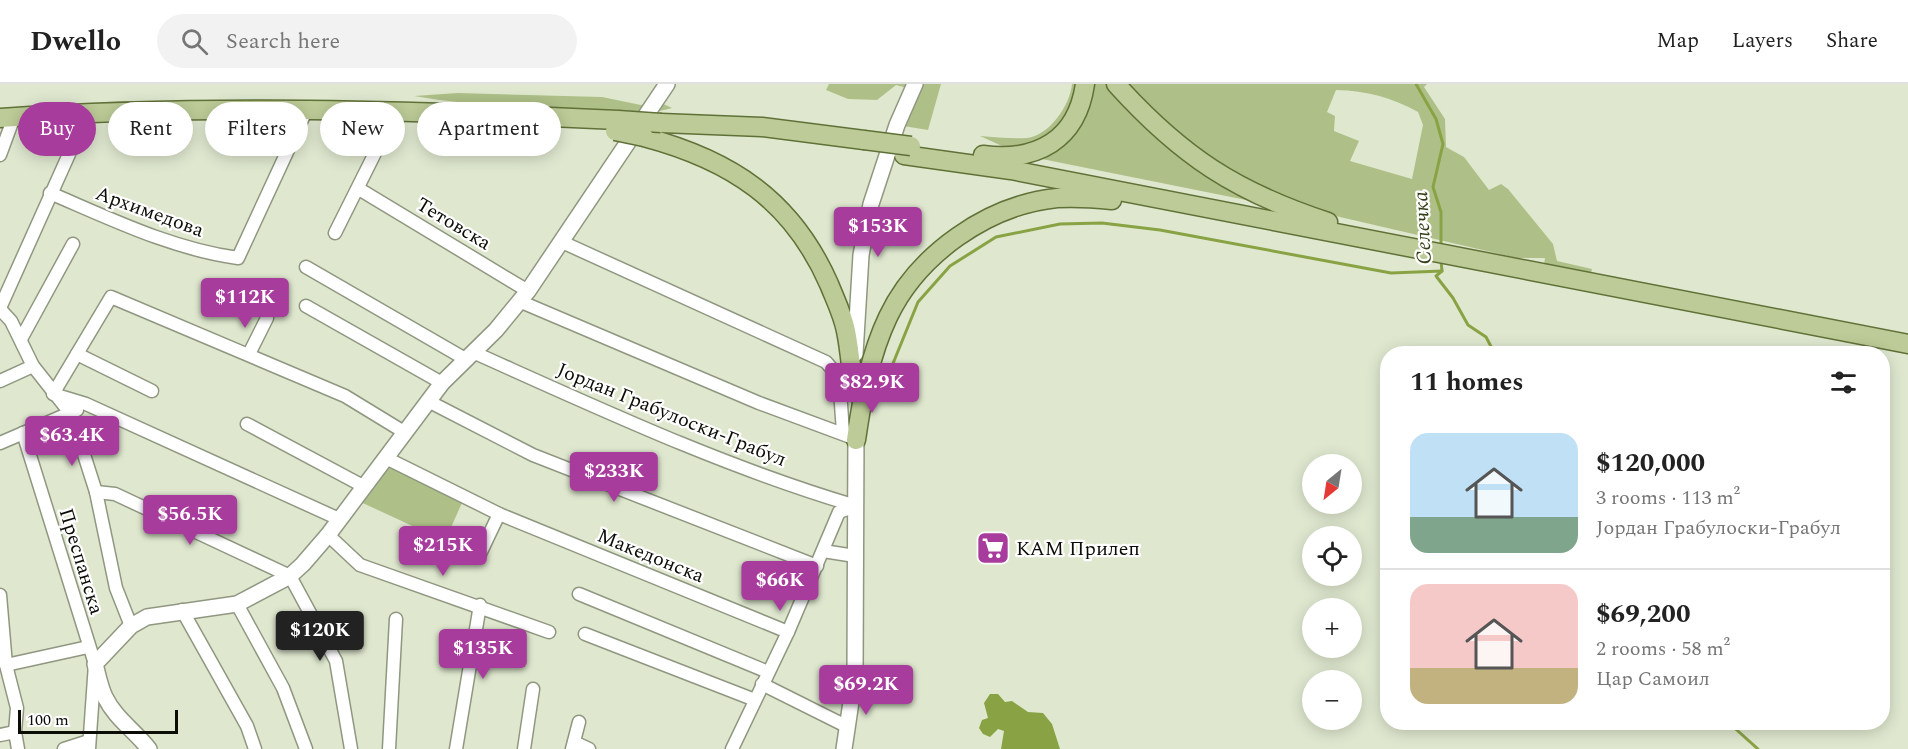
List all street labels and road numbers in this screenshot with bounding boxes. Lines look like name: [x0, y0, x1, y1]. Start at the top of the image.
street label: Архимедова: [91, 178, 208, 246]
street label: Тетовска: [410, 190, 497, 258]
street label: Јордан Грабулоски-Грабул: [552, 355, 791, 475]
street label: Преспанска: [51, 504, 111, 618]
street label: Македонска: [593, 521, 709, 591]

